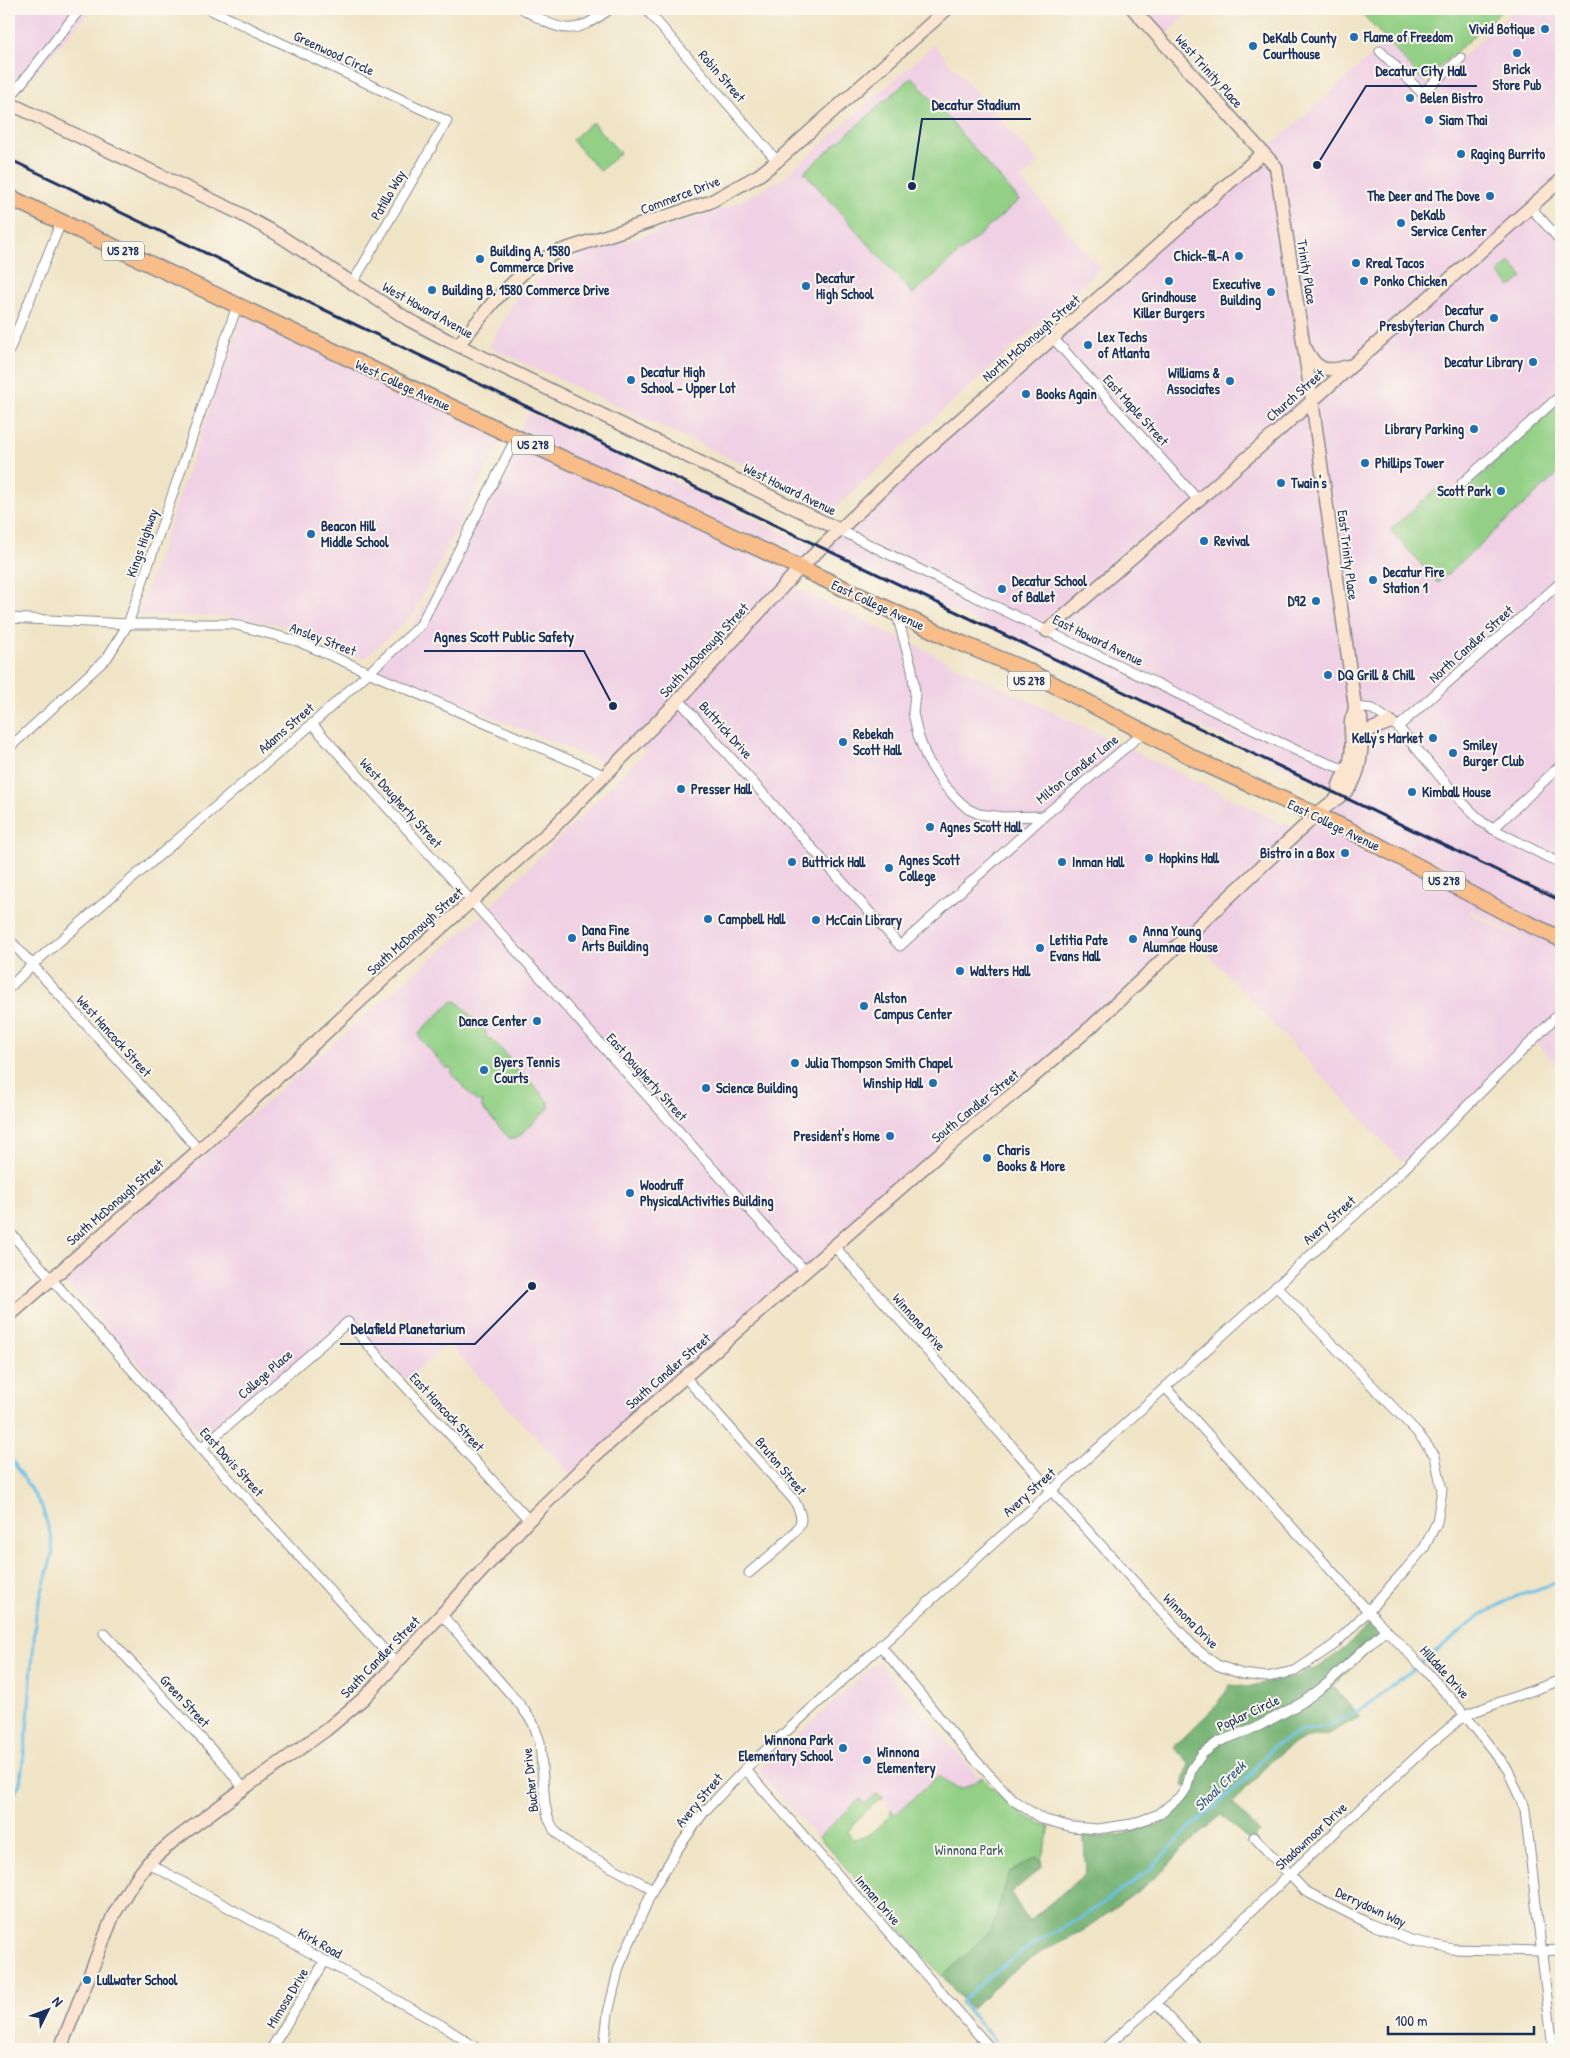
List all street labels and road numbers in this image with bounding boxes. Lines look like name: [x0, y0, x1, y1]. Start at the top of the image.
street label: Greenwood Circle: [291, 26, 378, 80]
street label: West Trinity Place: [1170, 30, 1248, 113]
street label: Robin Street: [695, 46, 750, 106]
street label: Patillo Way: [366, 166, 410, 224]
street label: Commerce Drive: [637, 170, 723, 218]
street label: Trinity Place: [1292, 238, 1322, 306]
road number: US 278: [102, 242, 144, 260]
street label: West Howard Avenue: [379, 277, 478, 343]
street label: North McDonough Street: [978, 290, 1084, 386]
street label: West College Avenue: [352, 354, 454, 416]
street label: Church Street: [1261, 364, 1328, 425]
street label: East Maple Street: [1098, 370, 1174, 450]
road number: US 278: [512, 436, 554, 454]
street label: West Howard Avenue: [740, 458, 840, 519]
street label: Kings Highway: [121, 506, 163, 580]
street label: East Trinity Place: [1333, 509, 1363, 602]
street label: East College Avenue: [828, 575, 928, 635]
street label: South McDonough Street: [655, 598, 753, 702]
street label: North Candler Street: [1424, 600, 1517, 687]
street label: East Howard Avenue: [1050, 609, 1147, 670]
street label: Ansley Street: [287, 617, 359, 661]
road number: US 278: [1008, 671, 1050, 690]
street label: Buttrick Drive: [695, 697, 758, 763]
street label: Adams Street: [254, 698, 318, 757]
street label: Milton Candler Lane: [1032, 729, 1122, 808]
street label: West Dougherty Street: [355, 754, 447, 853]
street label: East College Avenue: [1284, 794, 1384, 856]
road number: US 278: [1423, 871, 1465, 890]
street label: South McDonough Street: [363, 882, 468, 980]
street label: West Hancock Street: [72, 991, 156, 1081]
street label: East Dougherty Street: [602, 1028, 692, 1126]
street label: South Candler Street: [927, 1064, 1022, 1147]
street label: South McDonough Street: [62, 1154, 168, 1250]
street label: Avery Street: [1298, 1191, 1360, 1249]
street label: Winnona Drive: [888, 1289, 951, 1355]
street label: South Candler Street: [621, 1328, 714, 1413]
street label: College Place: [233, 1344, 297, 1403]
street label: East Hancock Street: [406, 1368, 489, 1455]
street label: East Davis Street: [196, 1423, 269, 1501]
street label: Bruton Street: [751, 1432, 811, 1499]
street label: Avery Street: [998, 1463, 1060, 1521]
street label: Winnona Drive: [1159, 1589, 1224, 1653]
street label: South Candler Street: [336, 1611, 424, 1702]
street label: Hilldale Drive: [1416, 1641, 1475, 1703]
street label: Green Street: [156, 1670, 215, 1731]
street label: Poplar Circle: [1213, 1690, 1283, 1736]
street label: Bucher Drive: [517, 1747, 542, 1813]
street label: Avery Street: [670, 1768, 728, 1831]
street label: Shadowmoor Drive: [1271, 1797, 1351, 1874]
street label: Inman Drive: [851, 1871, 906, 1929]
street label: Derrydown Way: [1332, 1882, 1410, 1932]
street label: Kirk Road: [295, 1923, 346, 1963]
street label: Mimosa Drive: [261, 1964, 312, 2031]

